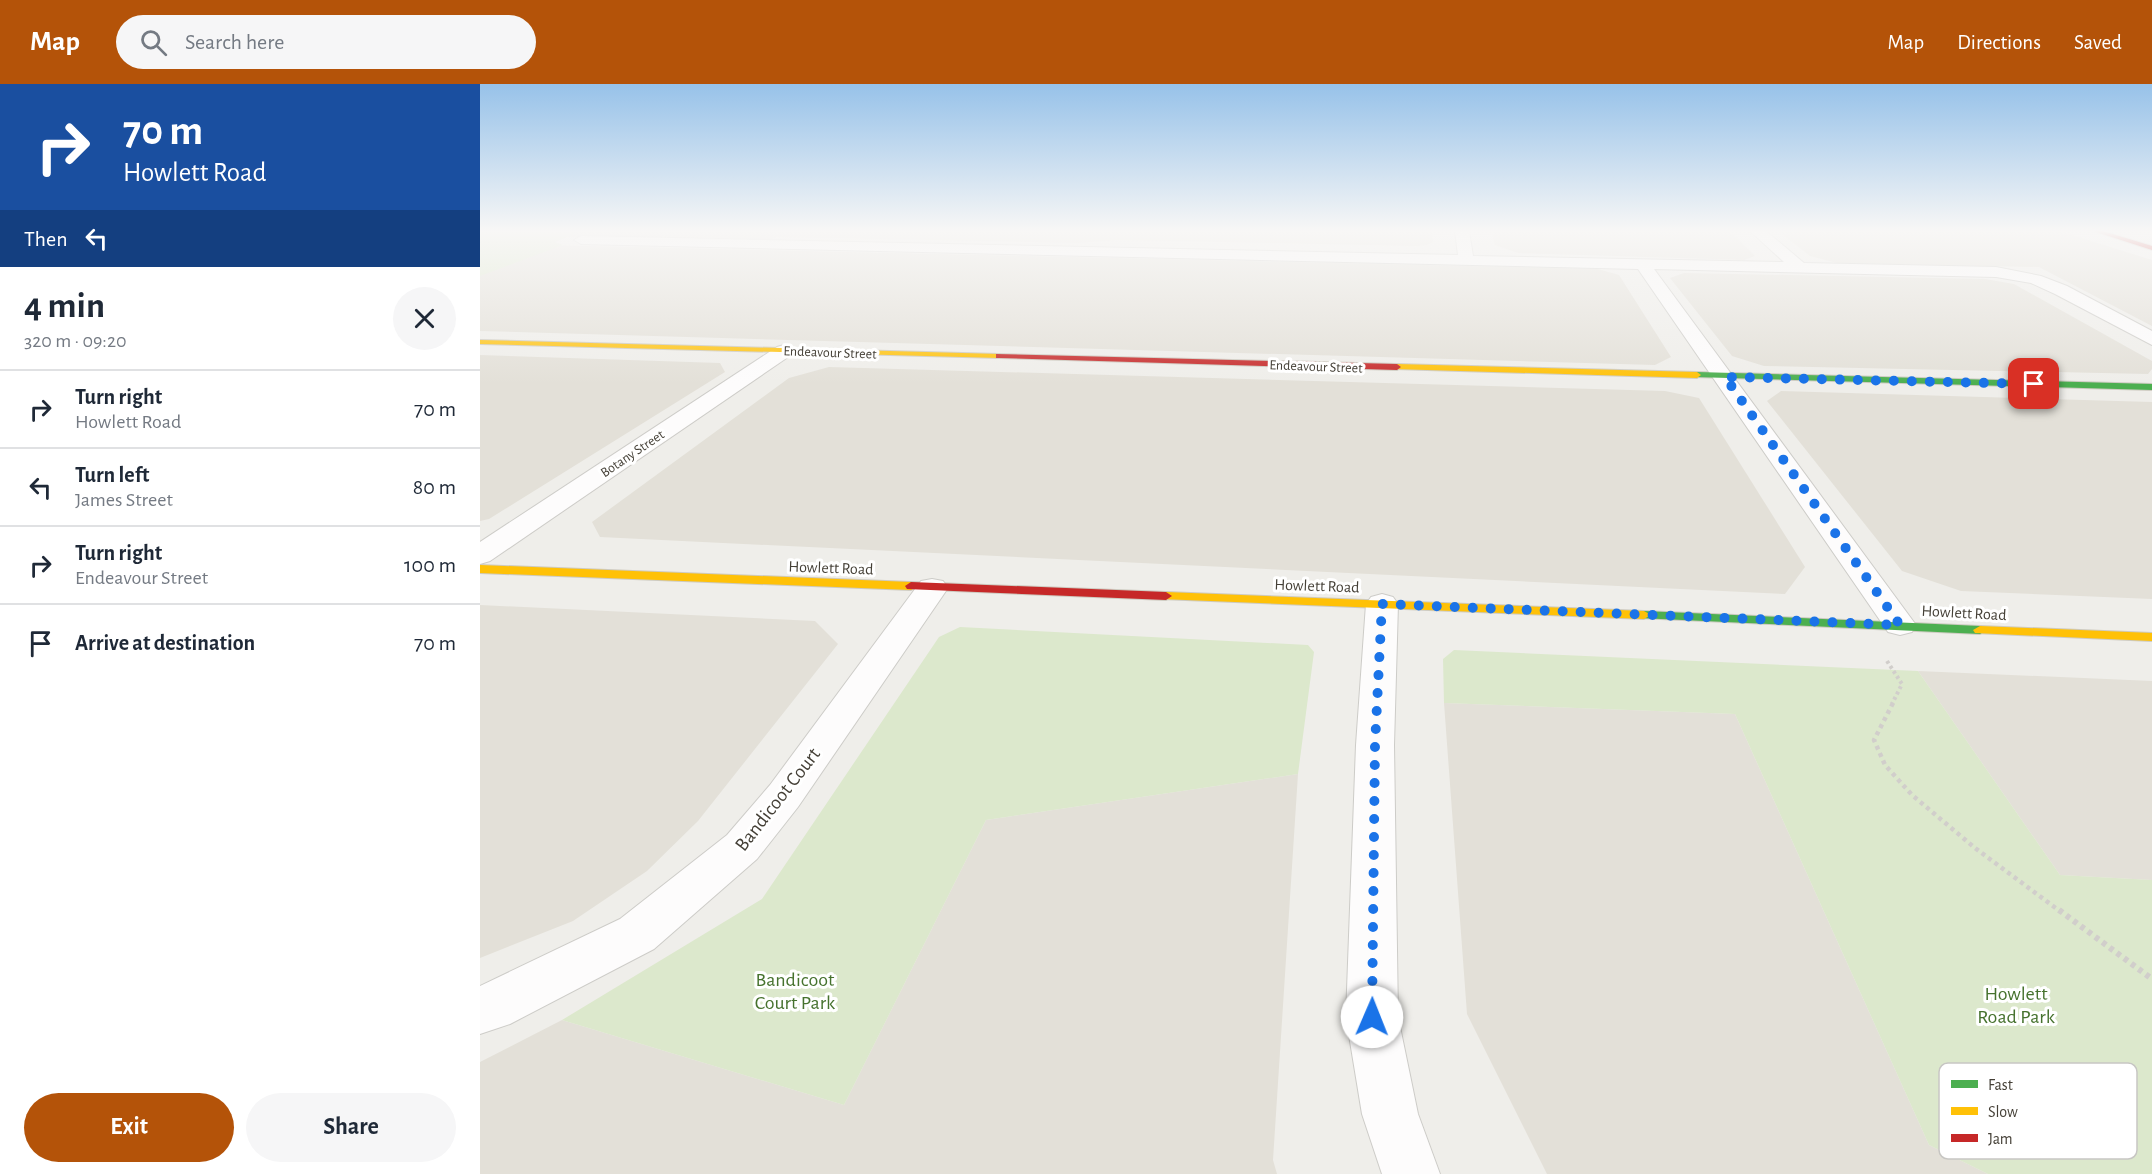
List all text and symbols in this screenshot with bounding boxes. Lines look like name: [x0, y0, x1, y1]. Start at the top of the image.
search box: [116, 15, 536, 69]
icon: search: [137, 26, 170, 59]
text: Map: [30, 28, 80, 56]
text: Search here: [185, 31, 284, 53]
text: Map: [1888, 32, 1924, 53]
text: Directions: [1957, 32, 2041, 53]
text: Saved: [2074, 32, 2122, 53]
icon: right: [24, 108, 102, 186]
text: 70 m: [123, 110, 203, 152]
text: Howlett Road: [123, 159, 267, 186]
icon: left: [80, 222, 113, 255]
text: Then: [24, 228, 68, 250]
button: close: [393, 287, 456, 350]
text: 4 min: [24, 288, 105, 324]
text: 320 m · 09:20: [24, 331, 127, 351]
street label: Endeavour Street: [783, 344, 877, 362]
street label: Endeavour Street: [1269, 358, 1363, 376]
pin: [2008, 358, 2059, 409]
icon: arrive: [2017, 367, 2050, 400]
text: Turn right: [75, 386, 162, 408]
icon: right: [24, 393, 57, 426]
text: 70 m: [414, 398, 456, 420]
text: Howlett Road: [75, 412, 181, 432]
street label: Botany Street: [598, 427, 667, 480]
text: Turn left: [75, 464, 149, 486]
icon: left: [24, 471, 57, 504]
text: 80 m: [413, 476, 456, 498]
text: James Street: [75, 490, 173, 510]
text: Turn right: [75, 542, 162, 564]
icon: right: [24, 549, 57, 582]
text: 100 m: [404, 554, 456, 576]
street label: Howlett Road: [788, 559, 874, 577]
text: Endeavour Street: [75, 568, 208, 588]
street label: Howlett Road: [1274, 577, 1360, 595]
street label: Howlett Road: [1921, 603, 2007, 623]
icon: arrive: [24, 627, 57, 660]
text: Arrive at destination: [75, 632, 255, 654]
text: 70 m: [414, 632, 456, 654]
street label: Bandicoot Court: [731, 744, 825, 855]
park label: Bandicoot Court Park: [755, 970, 835, 1013]
park label: Howlett Road Park: [1977, 984, 2055, 1027]
position arrow: [1340, 985, 1404, 1049]
legend: [1939, 1063, 2137, 1159]
text: Fast: [1988, 1077, 2013, 1093]
button: Exit: [24, 1093, 234, 1162]
button: Share: [246, 1093, 456, 1162]
text: Slow: [1988, 1104, 2018, 1120]
text: Jam: [1988, 1131, 2013, 1147]

